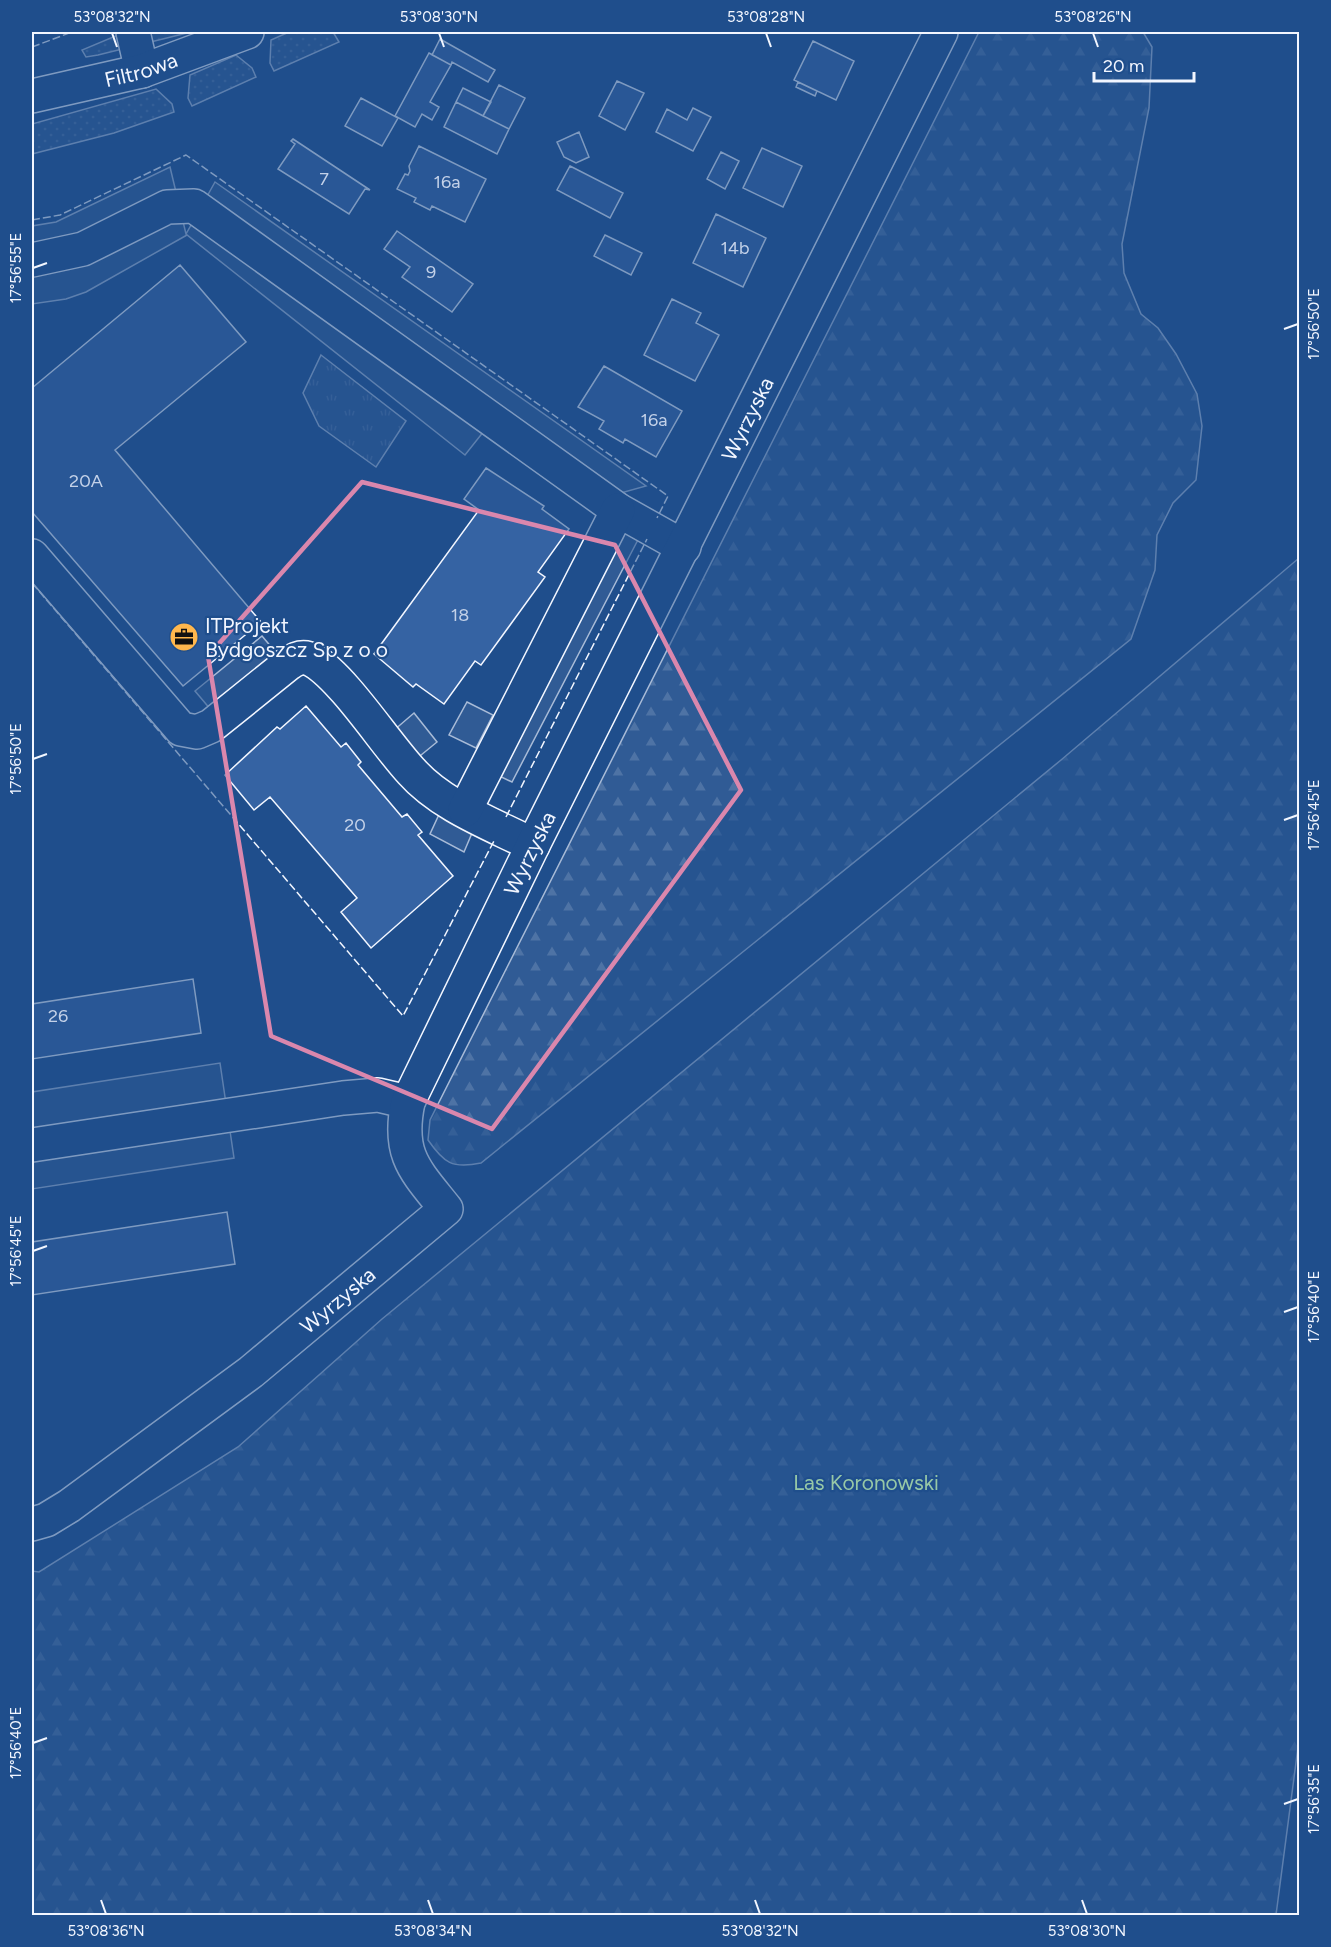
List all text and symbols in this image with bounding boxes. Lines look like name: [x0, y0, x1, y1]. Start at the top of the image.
text: 53°08'32"N: [73, 8, 151, 26]
text: 53°08'30"N: [400, 8, 478, 26]
text: 53°08'28"N: [727, 8, 805, 26]
text: 53°08'26"N: [1054, 8, 1132, 26]
scale bar: [1094, 45, 1194, 83]
street label: Filtrowa: [102, 47, 181, 92]
text: 20 m: [1103, 55, 1144, 77]
house number: 7: [319, 168, 329, 190]
house number: 16a: [434, 171, 460, 193]
text: 17°56'55"E: [7, 233, 25, 303]
house number: 14b: [720, 237, 750, 259]
house number: 9: [426, 261, 436, 283]
text: 17°56'50"E: [1305, 288, 1323, 360]
street label: Wyrzyska: [716, 373, 778, 464]
house number: 16a: [641, 409, 667, 431]
house number: 20A: [69, 470, 103, 492]
house number: 18: [451, 604, 469, 626]
place label: ITProjekt Bydgoszcz Sp z o o: [205, 613, 388, 662]
office icon: ITProjekt Bydgoszcz Sp z o o: [168, 621, 200, 653]
text: 17°56'50"E: [7, 723, 25, 795]
text: 17°56'45"E: [1305, 779, 1323, 851]
street label: Wyrzyska: [498, 807, 560, 899]
house number: 20: [344, 814, 366, 836]
house number: 26: [48, 1005, 68, 1027]
text: 17°56'45"E: [7, 1215, 25, 1287]
street label: Wyrzyska: [295, 1261, 380, 1338]
text: 17°56'40"E: [1305, 1271, 1323, 1343]
park label: Las Koronowski: [793, 1470, 939, 1495]
text: 17°56'40"E: [7, 1707, 25, 1779]
text: 17°56'35"E: [1305, 1764, 1323, 1834]
text: 53°08'36"N: [67, 1922, 145, 1940]
text: 53°08'34"N: [394, 1922, 472, 1940]
text: 53°08'32"N: [721, 1922, 799, 1940]
text: 53°08'30"N: [1048, 1922, 1126, 1940]

